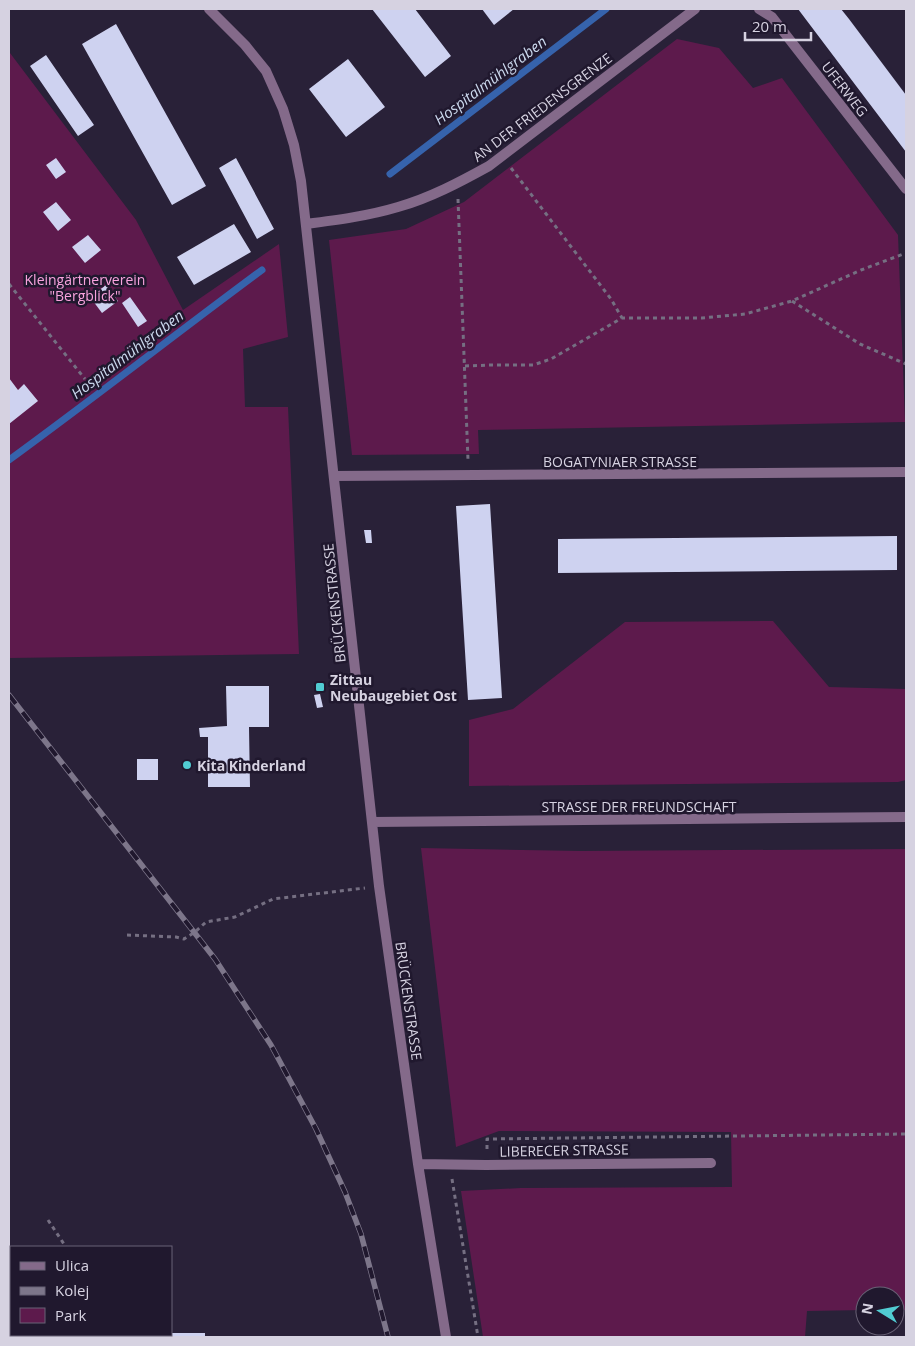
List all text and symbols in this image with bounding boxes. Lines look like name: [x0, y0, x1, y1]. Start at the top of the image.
scale bar: [745, 10, 811, 42]
text: 20 m: [752, 16, 787, 36]
water label: Hospitalmühlgraben: [430, 31, 550, 129]
street label: AN DER FRIEDENSGRENZE: [468, 48, 616, 166]
street label: UFERWEG: [818, 58, 872, 120]
park label: Kleingärtnerverein "Bergblick": [25, 270, 145, 305]
water label: Hospitalmühlgraben: [67, 305, 187, 403]
street label: BOGATYNIAER STRASSE: [543, 452, 697, 471]
street label: BRÜCKENSTRASSE: [318, 543, 350, 663]
place label: Zittau Neubaugebiet Ost: [330, 670, 457, 705]
marker: Zittau Neubaugebiet Ost: [314, 681, 326, 693]
place label: Kita Kinderland: [197, 756, 306, 775]
marker: Kita Kinderland: [181, 759, 193, 771]
street label: STRASSE DER FREUNDSCHAFT: [541, 797, 737, 816]
street label: BRÜCKENSTRASSE: [391, 940, 427, 1062]
street label: LIBERECER STRASSE: [499, 1139, 629, 1161]
legend: [10, 1246, 172, 1336]
text: Ulica: [55, 1255, 89, 1275]
text: Kolej: [55, 1280, 89, 1300]
north arrow: [855, 1286, 905, 1336]
text: N: [856, 1301, 877, 1316]
text: Park: [55, 1305, 86, 1325]

